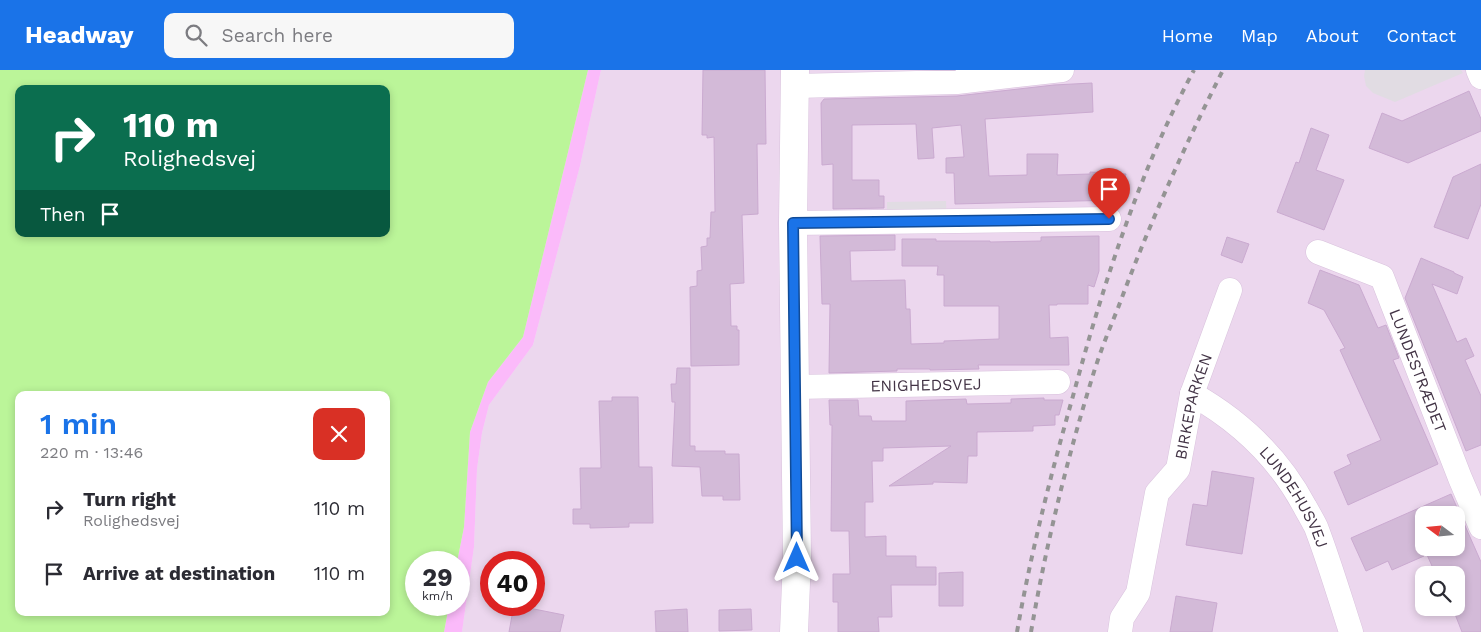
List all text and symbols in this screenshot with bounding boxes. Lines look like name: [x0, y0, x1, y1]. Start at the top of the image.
search box: [164, 13, 514, 58]
text: Headway: [25, 21, 134, 49]
icon: search: [182, 21, 210, 49]
text: Search here: [222, 24, 333, 47]
text: Home: [1162, 25, 1213, 46]
text: Map: [1241, 25, 1278, 46]
text: About: [1306, 25, 1358, 46]
text: Contact: [1386, 25, 1456, 46]
text: 110 m: [123, 104, 219, 146]
icon: right: [40, 105, 105, 170]
text: Rolighedsvej: [123, 146, 256, 171]
pin: [1088, 168, 1130, 219]
icon: arrive: [1095, 175, 1123, 203]
icon: arrive: [96, 200, 124, 228]
text: Then: [40, 203, 86, 226]
street label: LUNDESTRÆDET: [1386, 306, 1451, 435]
street label: BIRKEPARKEN: [1170, 351, 1216, 461]
street label: ENIGHEDSVEJ: [870, 374, 982, 395]
text: 1 min: [40, 406, 117, 441]
button: close: [313, 408, 365, 460]
street label: LUNDEHUSVEJ: [1256, 442, 1332, 550]
text: 220 m · 13:46: [40, 443, 143, 462]
text: Turn right: [83, 488, 176, 511]
icon: right: [40, 495, 68, 523]
text: 110 m: [314, 497, 365, 520]
north arrow: [1415, 506, 1465, 556]
map controls: [1415, 506, 1465, 616]
text: Rolighedsvej: [83, 511, 180, 530]
position arrow: [770, 531, 822, 583]
speed limit sign: 40: [480, 551, 545, 616]
icon: arrive: [40, 560, 68, 588]
text: Arrive at destination: [83, 562, 275, 585]
text: 110 m: [314, 562, 365, 585]
text: 29: [422, 563, 453, 592]
button: search: [1415, 566, 1465, 616]
text: km/h: [422, 589, 453, 603]

